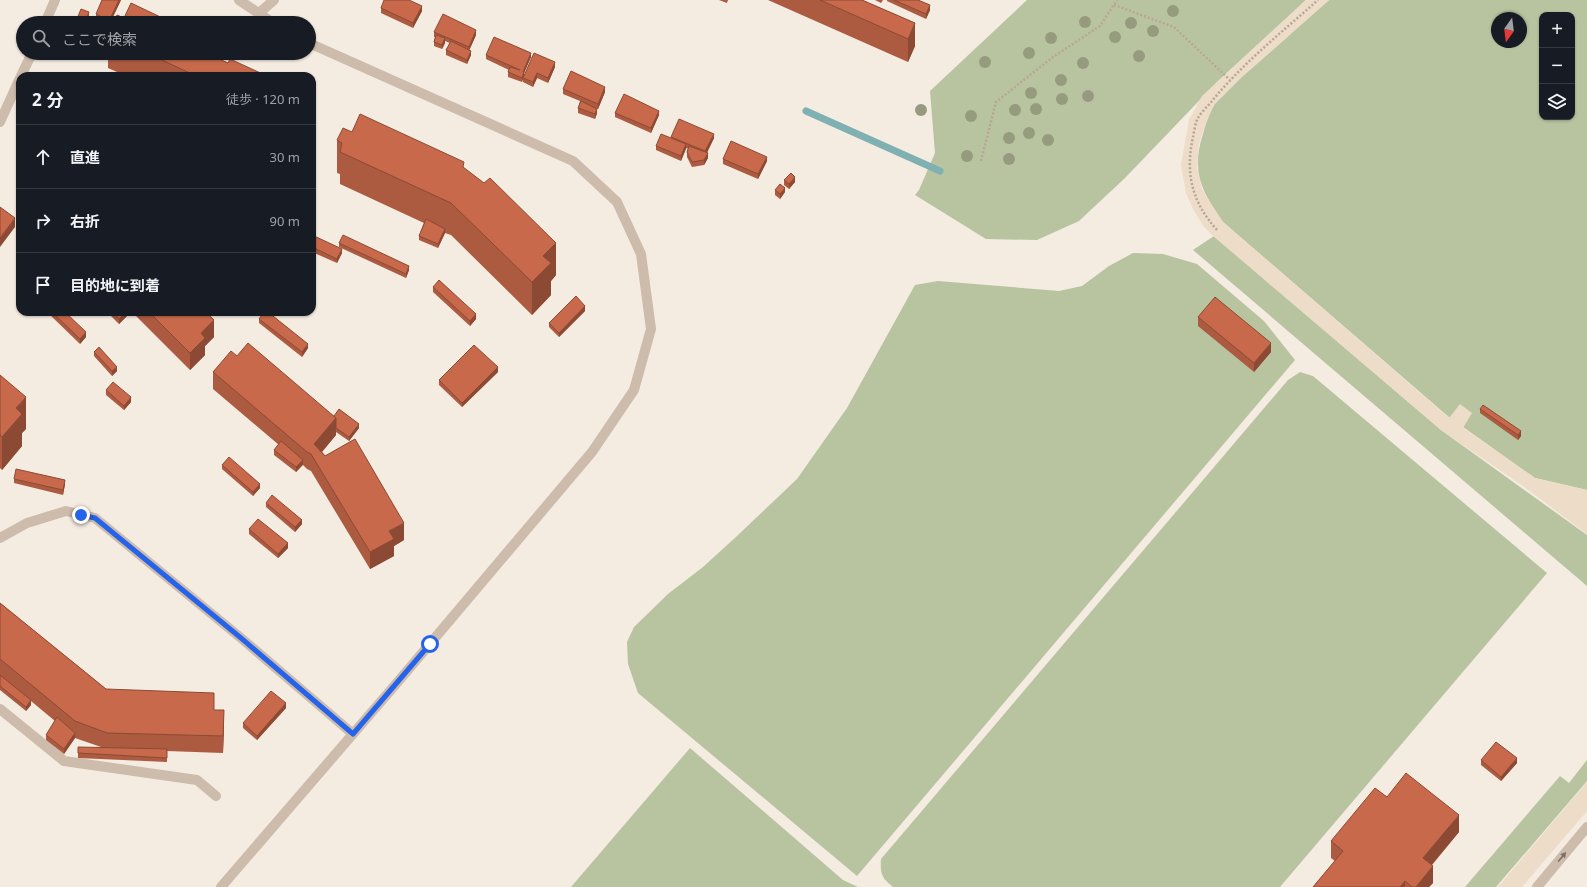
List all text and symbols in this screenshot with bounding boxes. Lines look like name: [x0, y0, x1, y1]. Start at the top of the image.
north arrow: [1491, 12, 1527, 48]
map controls: [1539, 12, 1575, 120]
button: +: [1539, 12, 1575, 48]
search box: [16, 16, 316, 60]
icon: search: [30, 27, 52, 49]
text: ここで検索: [62, 29, 137, 49]
button: −: [1539, 48, 1575, 84]
button: layers: [1539, 84, 1575, 120]
text: 2 分: [32, 88, 63, 111]
text: 徒歩 · 120 m: [226, 90, 300, 108]
icon: ahead: [32, 146, 54, 168]
text: 直進: [70, 147, 100, 167]
text: 30 m: [270, 148, 300, 166]
icon: right: [32, 210, 54, 232]
text: 右折: [70, 211, 100, 231]
text: 90 m: [270, 212, 300, 230]
icon: arrive: [32, 274, 54, 296]
text: 目的地に到着: [70, 275, 160, 295]
route end: [72, 506, 90, 524]
route start: [421, 635, 439, 653]
one-way arrow: [1557, 852, 1566, 863]

